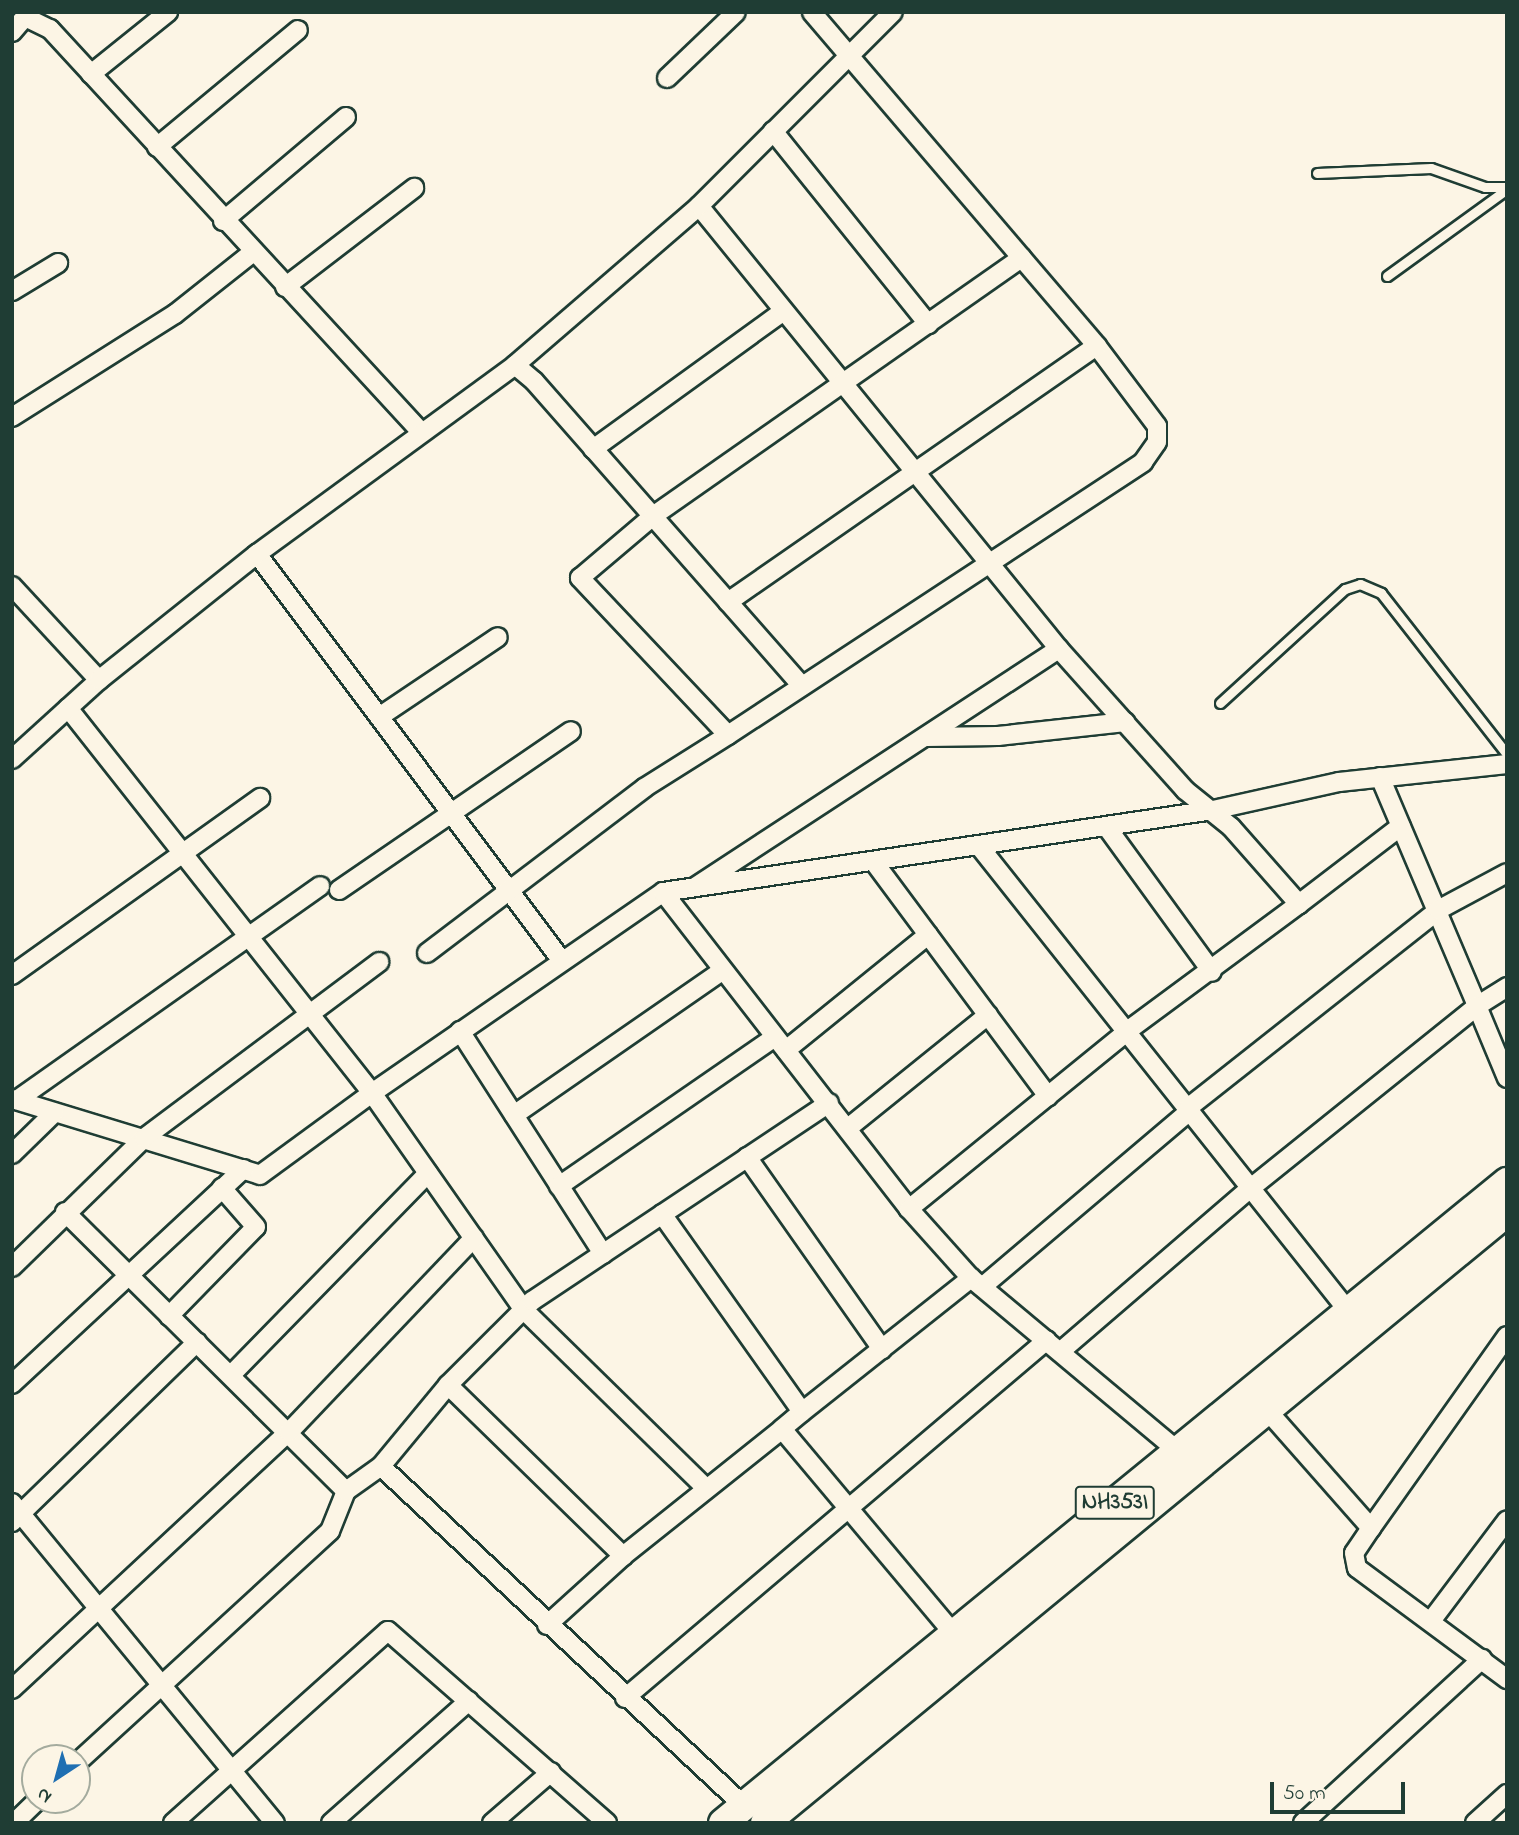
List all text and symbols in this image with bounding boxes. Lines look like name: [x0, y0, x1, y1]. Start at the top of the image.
road number: NH353I: [1075, 1484, 1155, 1522]
north arrow: [21, 1744, 91, 1814]
scale bar: [1274, 1769, 1409, 1813]
text: 50 m: [1283, 1779, 1326, 1809]
text: N: [31, 1780, 58, 1809]

